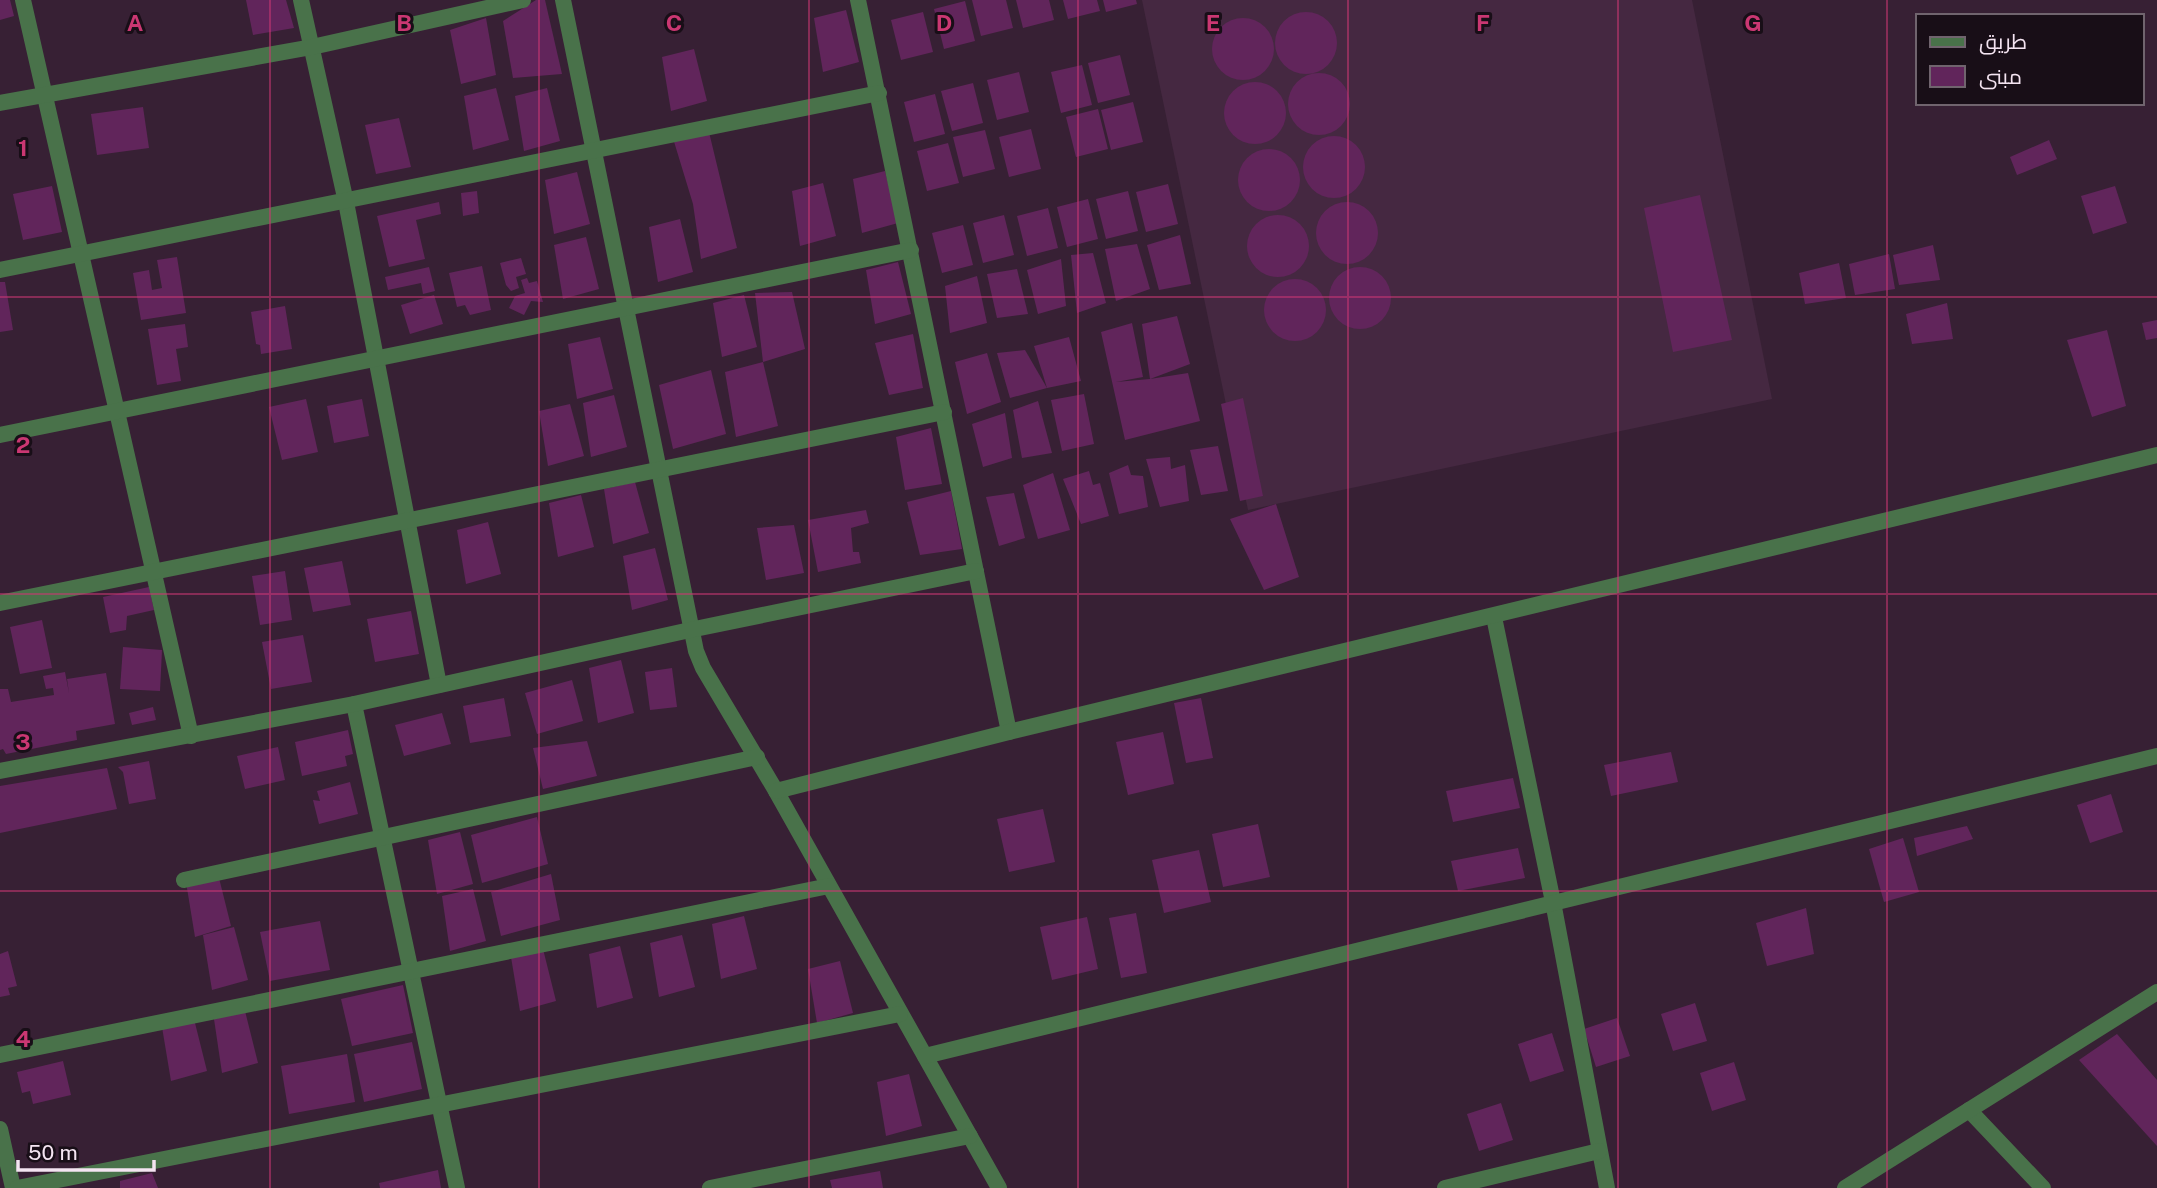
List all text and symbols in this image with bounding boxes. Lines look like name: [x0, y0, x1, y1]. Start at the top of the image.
text: A: [127, 9, 144, 36]
text: B: [396, 9, 412, 36]
text: C: [666, 9, 682, 36]
text: D: [936, 9, 952, 36]
text: E: [1206, 9, 1220, 36]
text: F: [1476, 9, 1490, 36]
text: G: [1744, 9, 1762, 36]
legend: [1916, 14, 2143, 105]
text: طريق: [1979, 29, 2027, 55]
text: مبنى: [1979, 64, 2022, 90]
text: 1: [18, 134, 28, 161]
text: 2: [16, 431, 30, 458]
text: 3: [15, 728, 31, 755]
text: 4: [15, 1025, 31, 1052]
scale bar: [18, 1128, 154, 1172]
text: 50 m: [28, 1140, 78, 1165]

